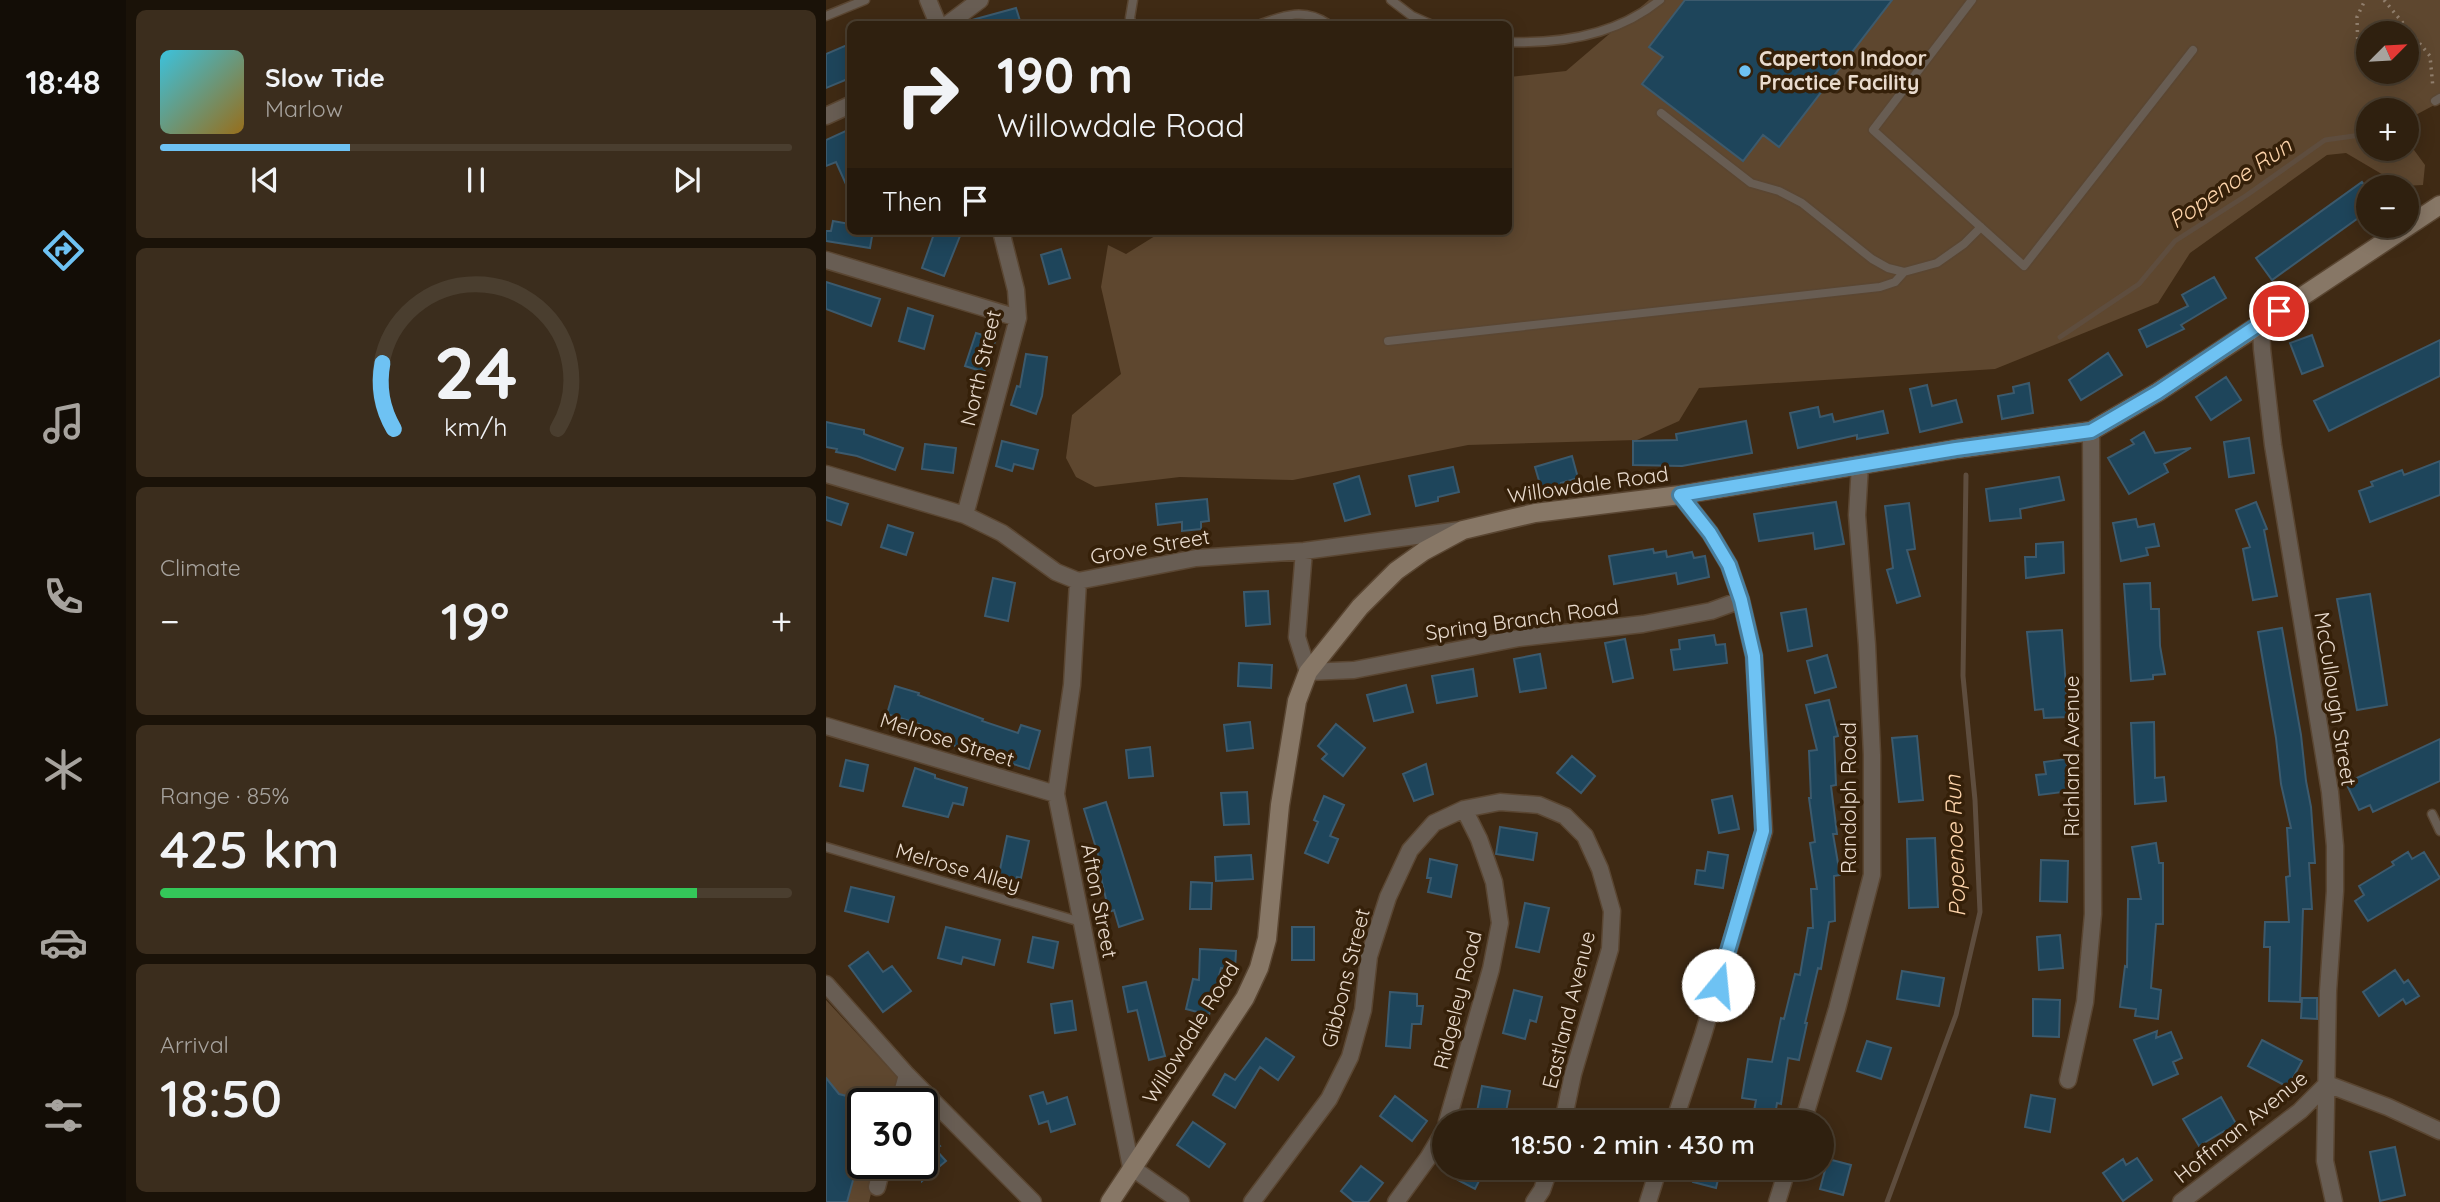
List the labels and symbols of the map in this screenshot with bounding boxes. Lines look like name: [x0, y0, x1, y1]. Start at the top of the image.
north arrow: [2356, 21, 2418, 84]
place label: Caperton Indoor Practice Facility: [1759, 45, 1927, 95]
marker: Caperton Indoor Practice Facility: [1737, 63, 1753, 79]
water label: Popenoe Run: [2163, 130, 2297, 234]
pin: [2249, 281, 2309, 341]
street label: North Street: [954, 307, 1006, 428]
street label: Willowdale Road: [1506, 460, 1670, 508]
street label: Grove Street: [1088, 523, 1212, 569]
street label: Spring Branch Road: [1423, 593, 1620, 645]
street label: McCullough Street: [2309, 610, 2363, 788]
street label: Richland Avenue: [2058, 675, 2084, 837]
street label: Melrose Street: [877, 706, 1018, 772]
street label: Randolph Road: [1835, 722, 1861, 874]
water label: Popenoe Run: [1938, 774, 1971, 918]
street label: Melrose Alley: [893, 837, 1024, 897]
street label: Afton Street: [1076, 841, 1124, 960]
street label: Gibbons Street: [1315, 906, 1375, 1050]
street label: Ridgeley Road: [1427, 928, 1487, 1072]
street label: Eastland Avenue: [1536, 928, 1600, 1091]
position arrow: [1681, 948, 1755, 1022]
street label: Willowdale Road: [1136, 957, 1244, 1108]
street label: Hoffman Avenue: [2168, 1064, 2312, 1188]
speed limit sign: 30: [847, 1088, 938, 1179]

